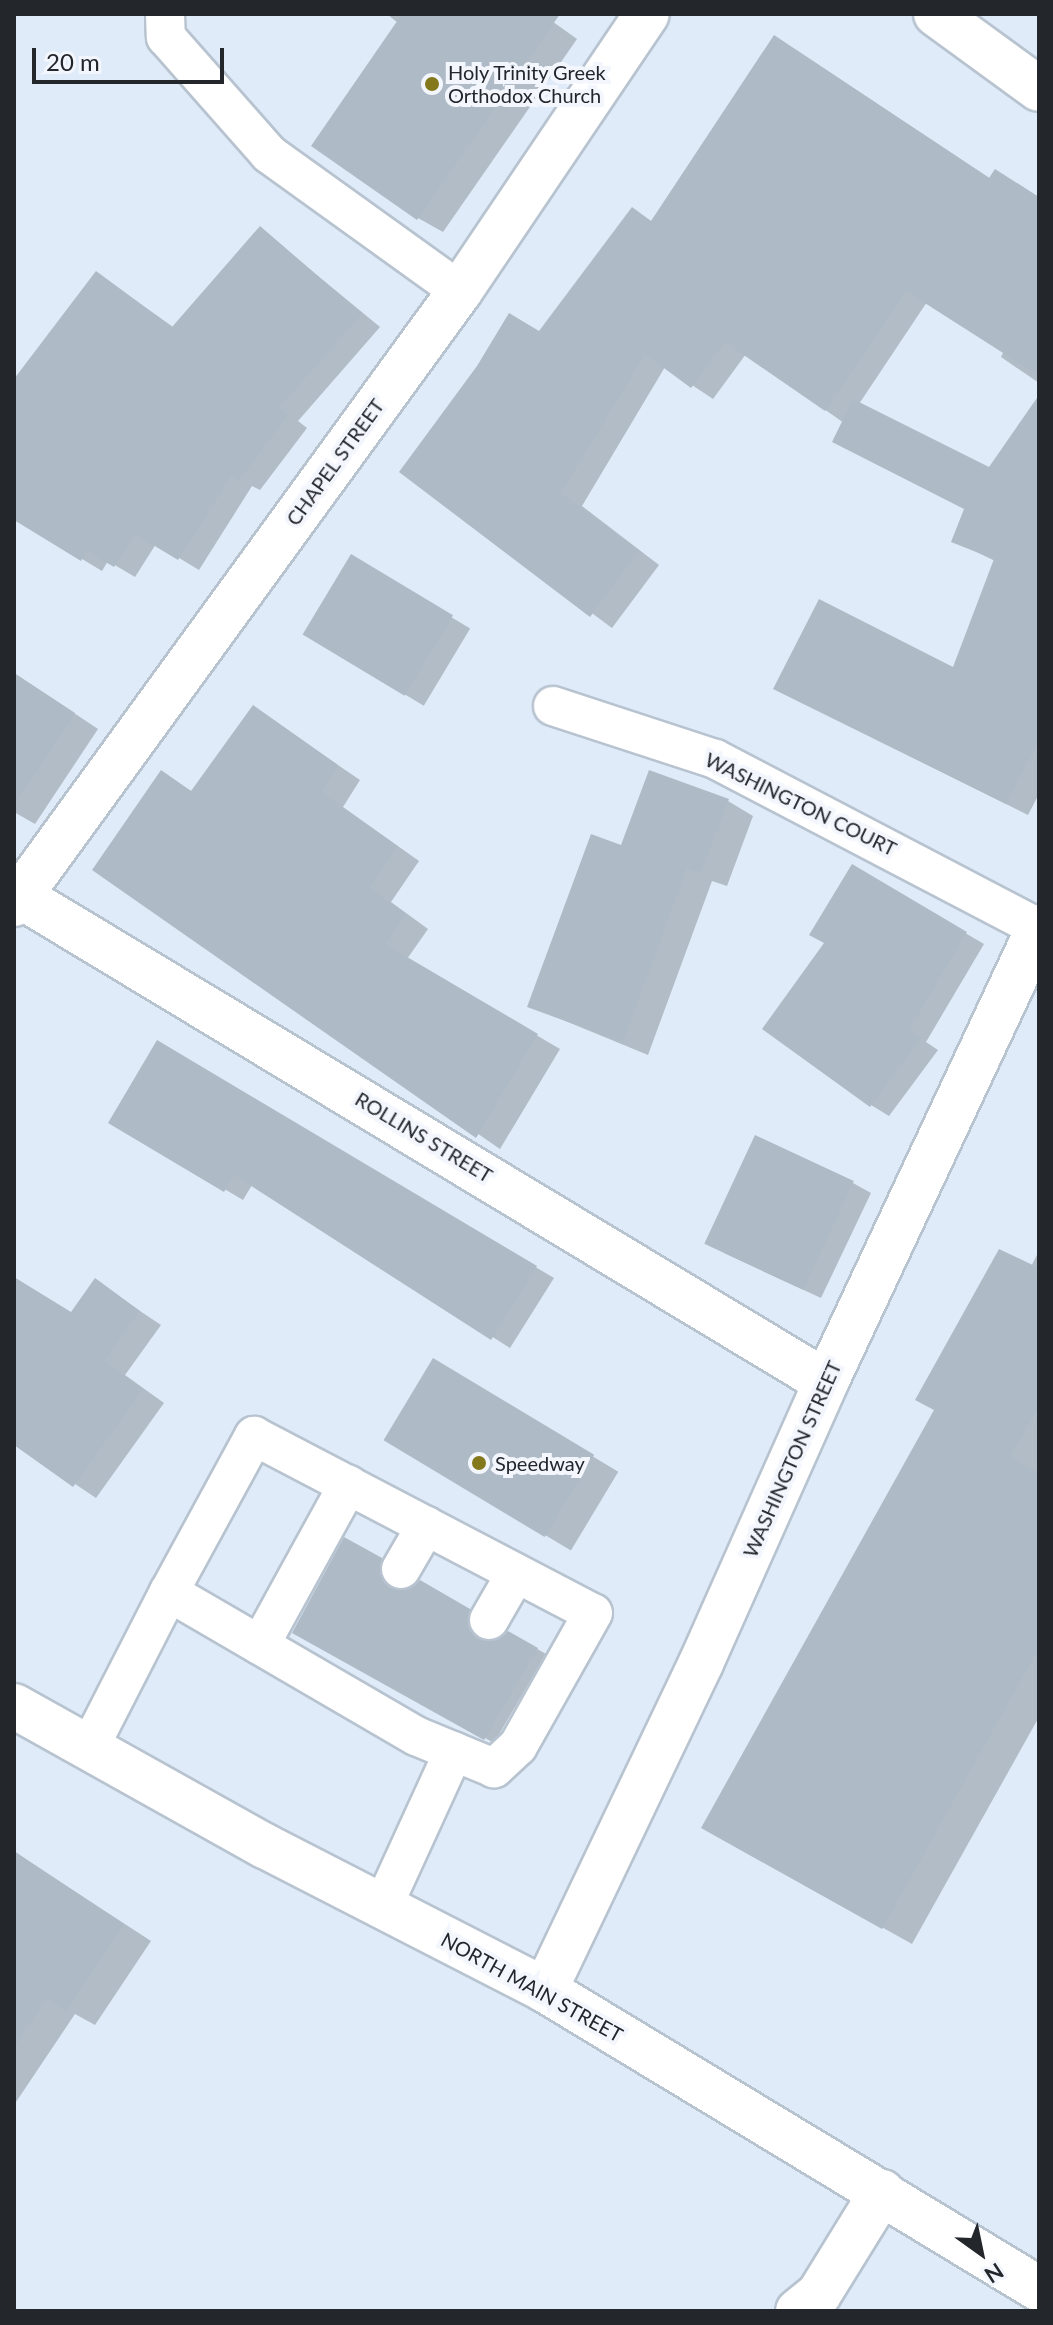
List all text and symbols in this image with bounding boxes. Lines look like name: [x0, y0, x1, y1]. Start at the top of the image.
scale bar: [36, 32, 228, 82]
text: 20 m: [46, 47, 100, 76]
place label: Holy Trinity Greek Orthodox Church: [448, 60, 607, 107]
marker: Holy Trinity Greek Orthodox Church: [423, 75, 441, 93]
street label: CHAPEL STREET: [281, 394, 389, 530]
street label: WASHINGTON COURT: [701, 747, 901, 861]
street label: ROLLINS STREET: [351, 1087, 497, 1187]
street label: WASHINGTON STREET: [738, 1357, 846, 1561]
place label: Speedway: [495, 1451, 585, 1475]
marker: Speedway: [470, 1454, 488, 1472]
street label: NORTH MAIN STREET: [437, 1927, 627, 2047]
north arrow: [941, 2213, 1021, 2293]
text: N: [980, 2258, 1009, 2289]

